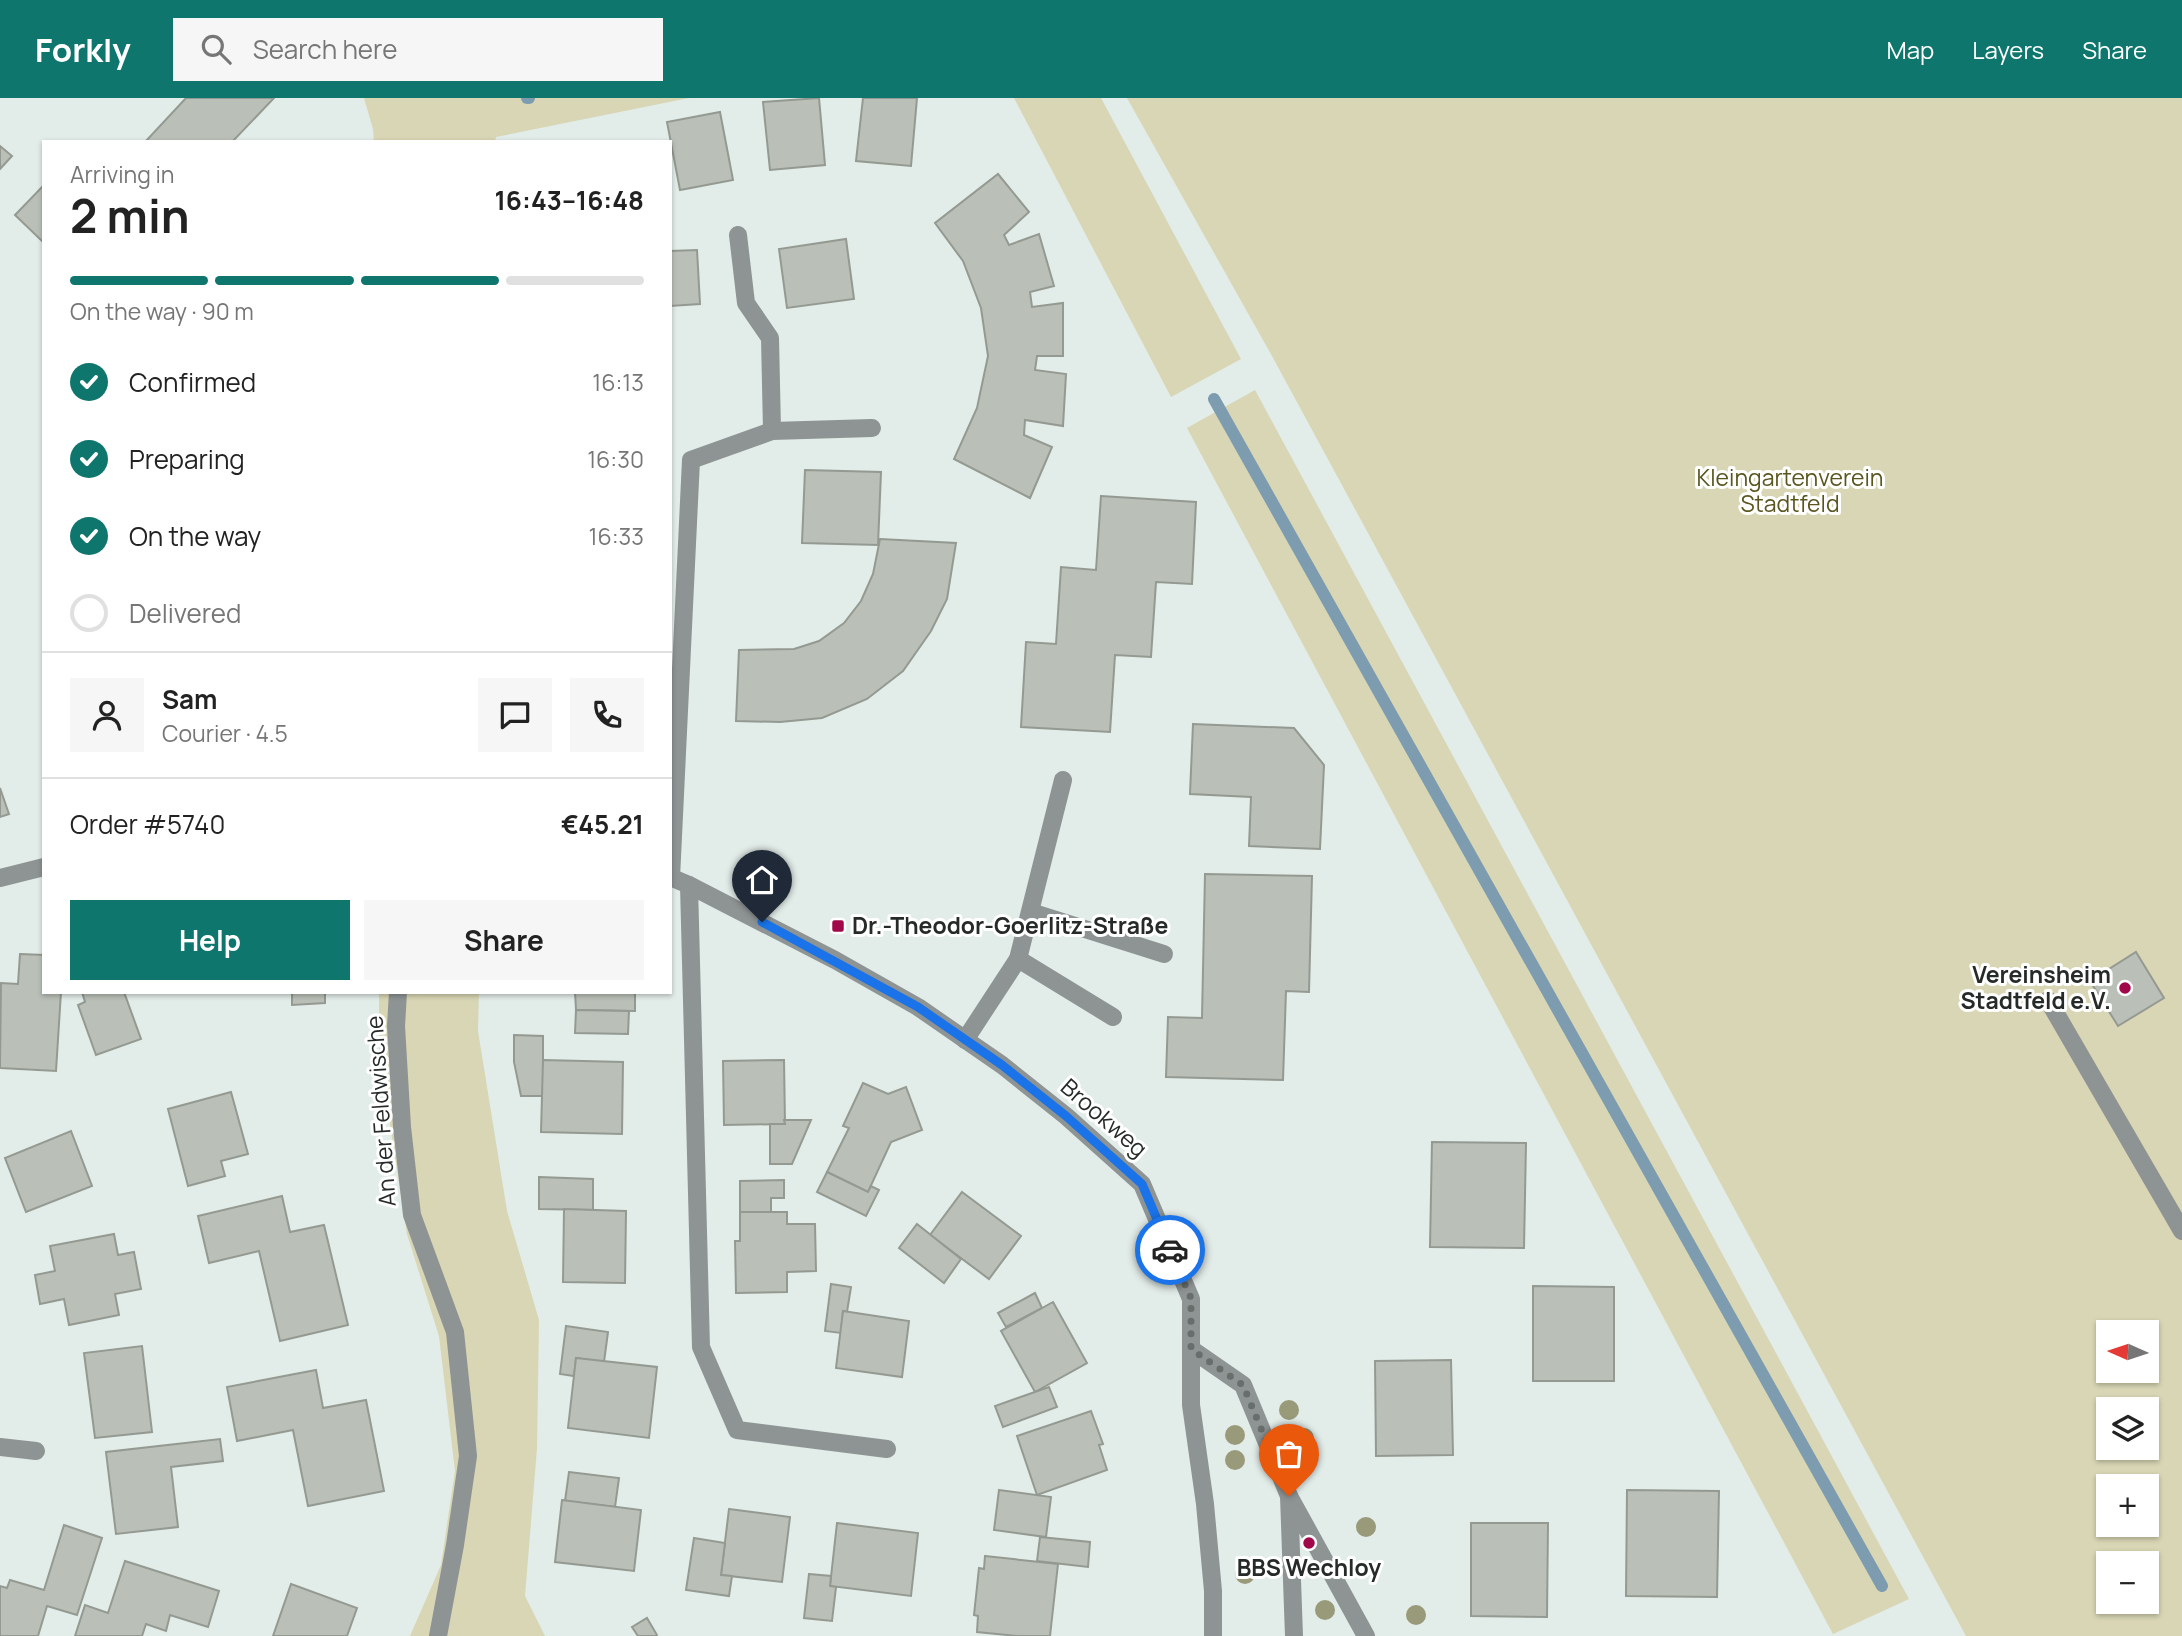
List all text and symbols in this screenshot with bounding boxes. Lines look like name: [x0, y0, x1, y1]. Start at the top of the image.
search box: [173, 18, 663, 81]
text: Forkly: [35, 27, 131, 72]
icon: search: [197, 30, 235, 68]
text: Search here: [253, 31, 397, 67]
text: Map: [1887, 33, 1934, 66]
text: Layers: [1972, 33, 2044, 66]
text: Share: [2082, 33, 2147, 66]
text: Arriving in: [70, 158, 175, 190]
text: 16:43–16:48: [494, 182, 644, 218]
text: 2 min: [70, 184, 190, 247]
text: On the way · 90 m: [70, 295, 254, 327]
icon: check: [70, 363, 108, 401]
text: Confirmed: [129, 364, 256, 400]
text: 16:13: [592, 366, 644, 398]
icon: check: [70, 440, 108, 478]
text: Preparing: [129, 441, 245, 477]
text: 16:30: [587, 443, 644, 475]
park label: Kleingartenverein Stadtfeld: [1697, 461, 1883, 519]
icon: check: [70, 517, 108, 555]
text: On the way: [129, 518, 261, 554]
text: 16:33: [588, 520, 644, 552]
text: Delivered: [129, 595, 241, 631]
button: person: [70, 678, 144, 752]
button: chat: [478, 678, 552, 752]
button: phone: [570, 678, 644, 752]
text: Sam: [162, 681, 217, 717]
text: Courier · 4.5: [162, 717, 288, 749]
text: Order #5740: [70, 806, 225, 842]
text: €45.21: [561, 806, 644, 842]
pin: [732, 850, 792, 922]
icon: home: [743, 861, 781, 899]
button: Help: [70, 900, 350, 980]
button: Share: [364, 900, 644, 980]
place label: Dr.-Theodor-Goerlitz-Straße: [852, 909, 1169, 941]
marker: Dr.-Theodor-Goerlitz-Straße: [830, 918, 846, 934]
place label: Vereinsheim Stadtfeld e.V.: [1961, 958, 2111, 1016]
marker: Vereinsheim Stadtfeld e.V.: [2117, 980, 2133, 996]
street label: An der Feldwische: [357, 1014, 403, 1208]
street label: Brookweg: [1055, 1071, 1155, 1164]
courier: [1135, 1215, 1205, 1285]
icon: car: [1151, 1231, 1189, 1269]
north arrow: [2096, 1320, 2160, 1382]
map controls: [2096, 1320, 2159, 1614]
button: layers: [2096, 1397, 2159, 1460]
pin: [1259, 1424, 1319, 1496]
icon: bag: [1270, 1435, 1308, 1473]
button: +: [2096, 1474, 2159, 1537]
marker: BBS Wechloy: [1301, 1535, 1317, 1551]
place label: BBS Wechloy: [1237, 1551, 1381, 1583]
button: −: [2096, 1551, 2159, 1614]

